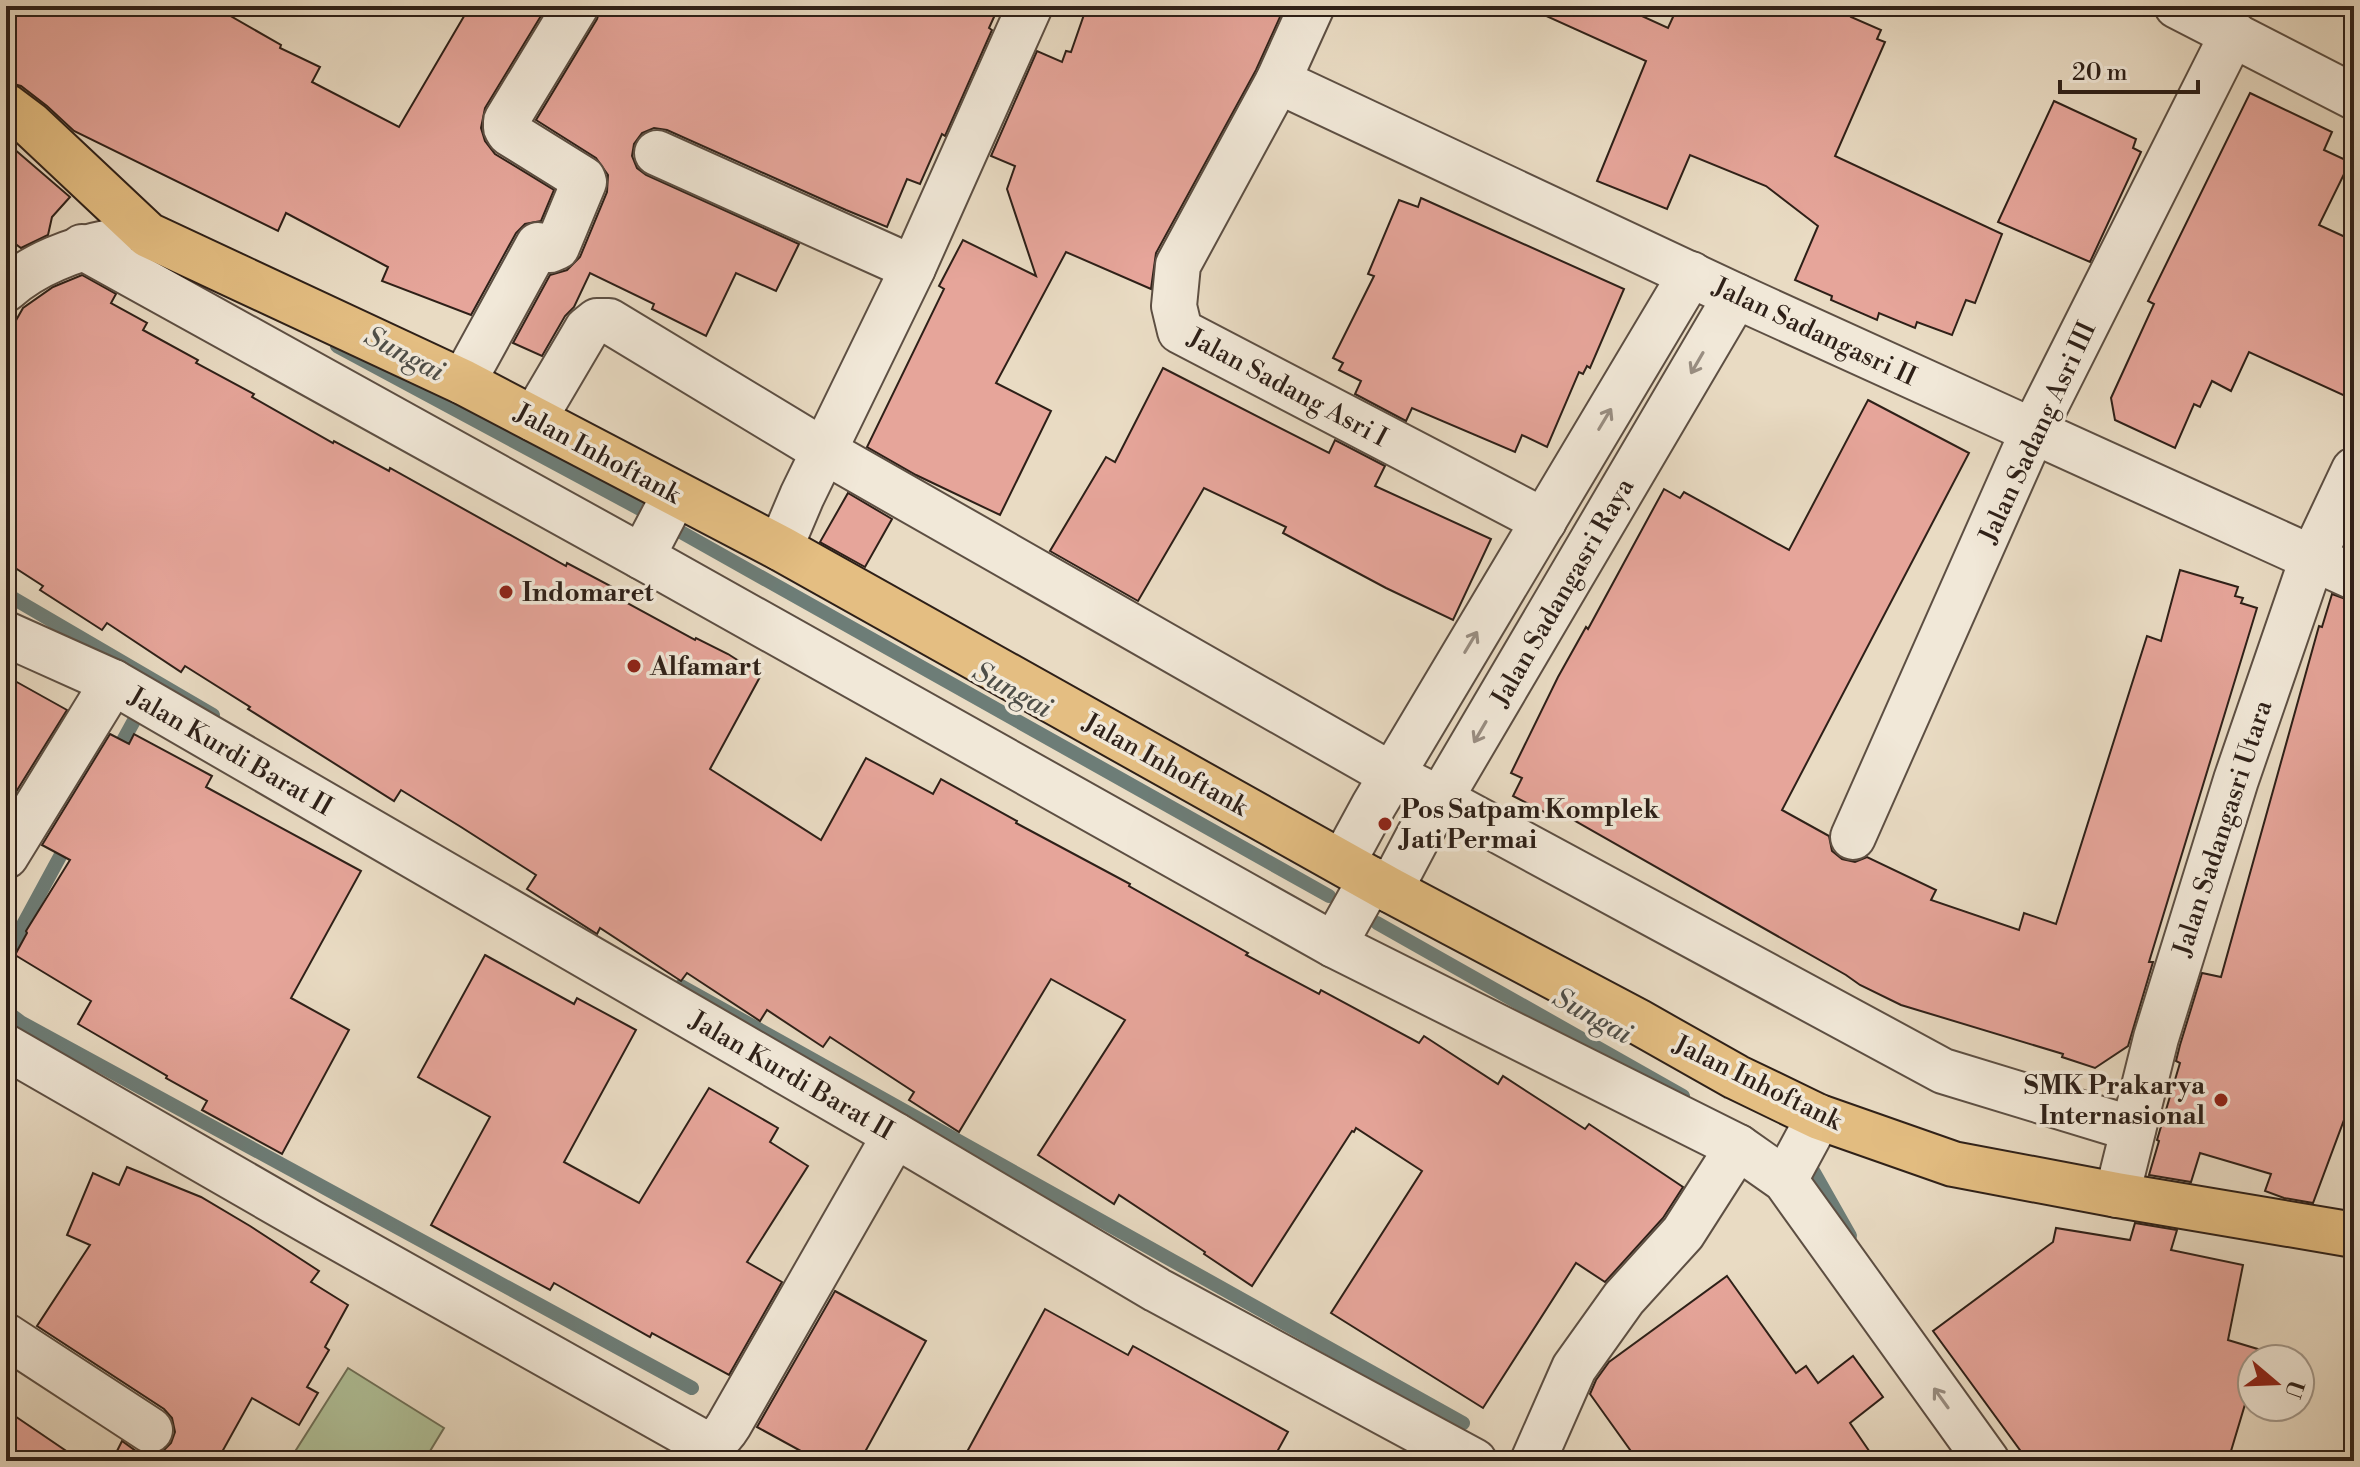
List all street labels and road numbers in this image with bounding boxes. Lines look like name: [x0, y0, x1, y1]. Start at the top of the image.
street label: Jalan Sadangasri II: [1707, 270, 1922, 393]
street label: Jalan Sadang Asri III: [1972, 316, 2103, 549]
street label: Jalan Sadang Asri I: [1182, 321, 1393, 454]
street label: Jalan Inhoftank: [508, 396, 687, 512]
street label: Jalan Sadangasri Raya: [1484, 472, 1642, 713]
street label: Jalan Kurdi Barat II: [122, 680, 338, 823]
street label: Jalan Sadangasri Utara: [2166, 696, 2280, 961]
street label: Jalan Inhoftank: [1077, 706, 1255, 824]
street label: Jalan Kurdi Barat II: [683, 1004, 899, 1147]
street label: Jalan Inhoftank: [1667, 1028, 1848, 1138]

